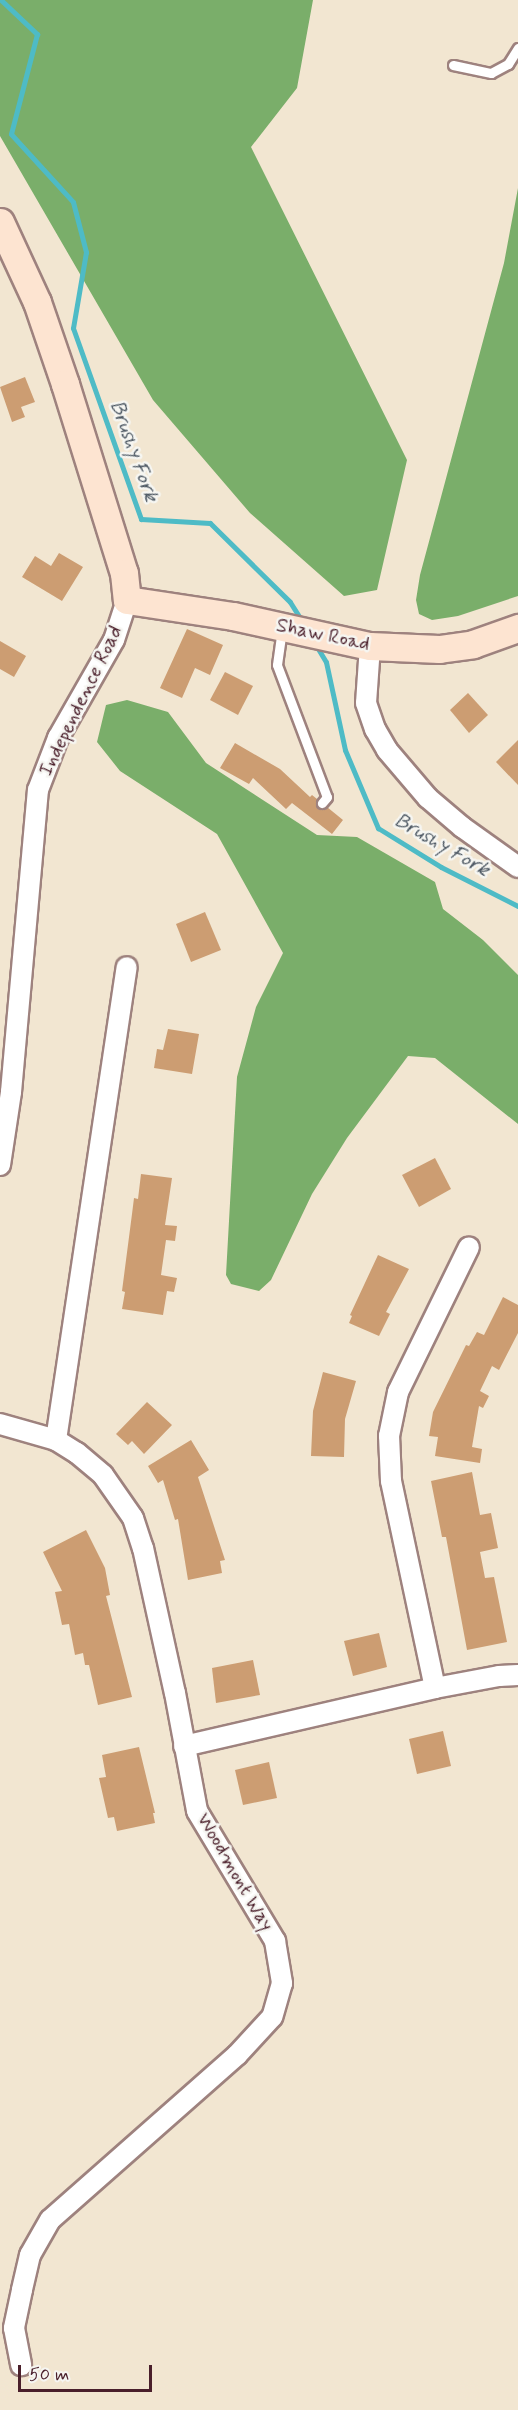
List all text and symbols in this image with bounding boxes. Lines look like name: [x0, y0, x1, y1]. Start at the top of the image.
water label: Brushy Fork: [104, 398, 164, 504]
street label: Shaw Road: [275, 614, 371, 656]
street label: Independence Road: [34, 622, 128, 780]
water label: Brushy Fork: [391, 808, 493, 882]
street label: Woodmont Way: [191, 1807, 279, 1937]
scale bar: [21, 2353, 154, 2391]
text: 50 m: [29, 2363, 69, 2387]

